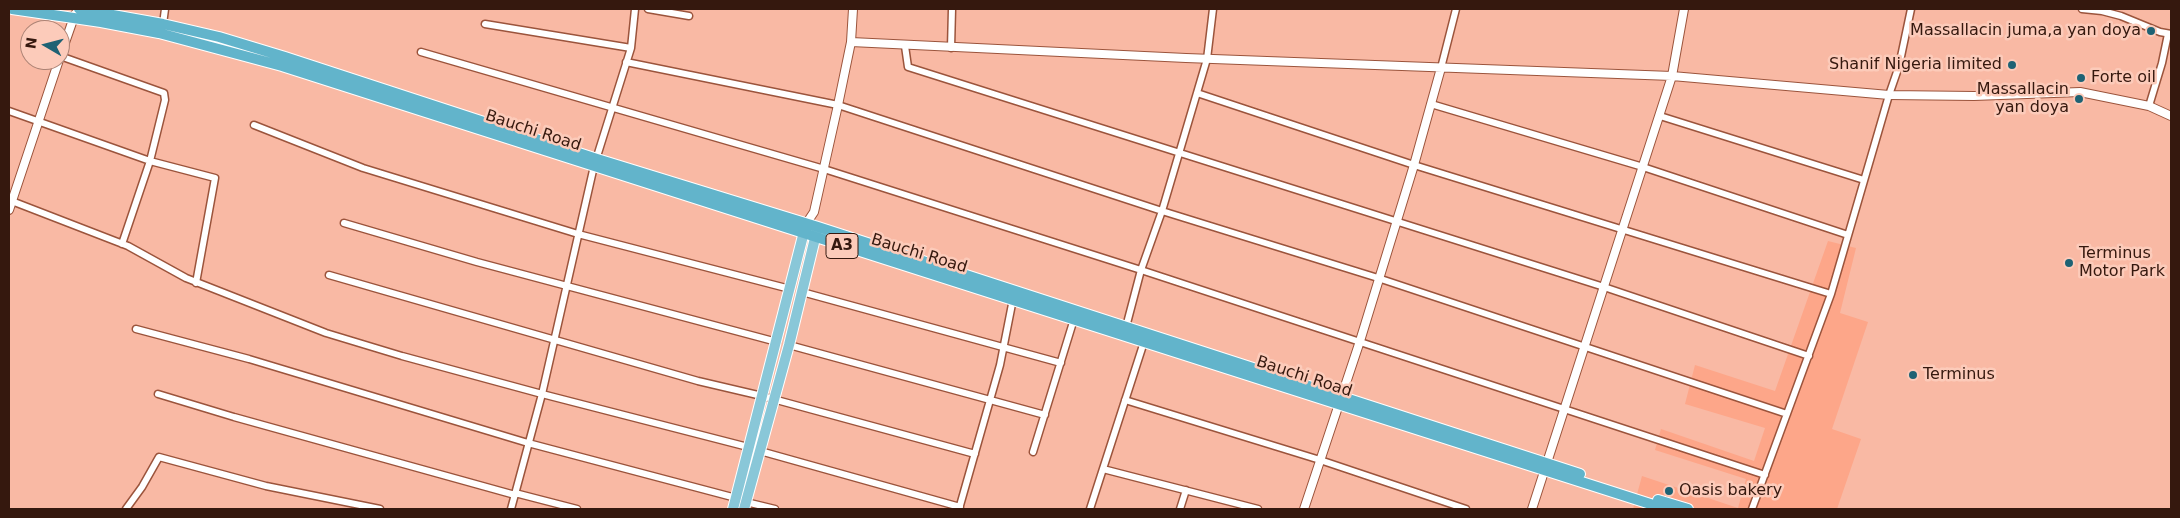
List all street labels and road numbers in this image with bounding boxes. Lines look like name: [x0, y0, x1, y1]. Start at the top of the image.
street label: Bauchi Road: [483, 106, 583, 156]
street label: Bauchi Road: [869, 230, 969, 278]
road number: A3: [826, 234, 858, 258]
street label: Bauchi Road: [1254, 352, 1354, 402]

